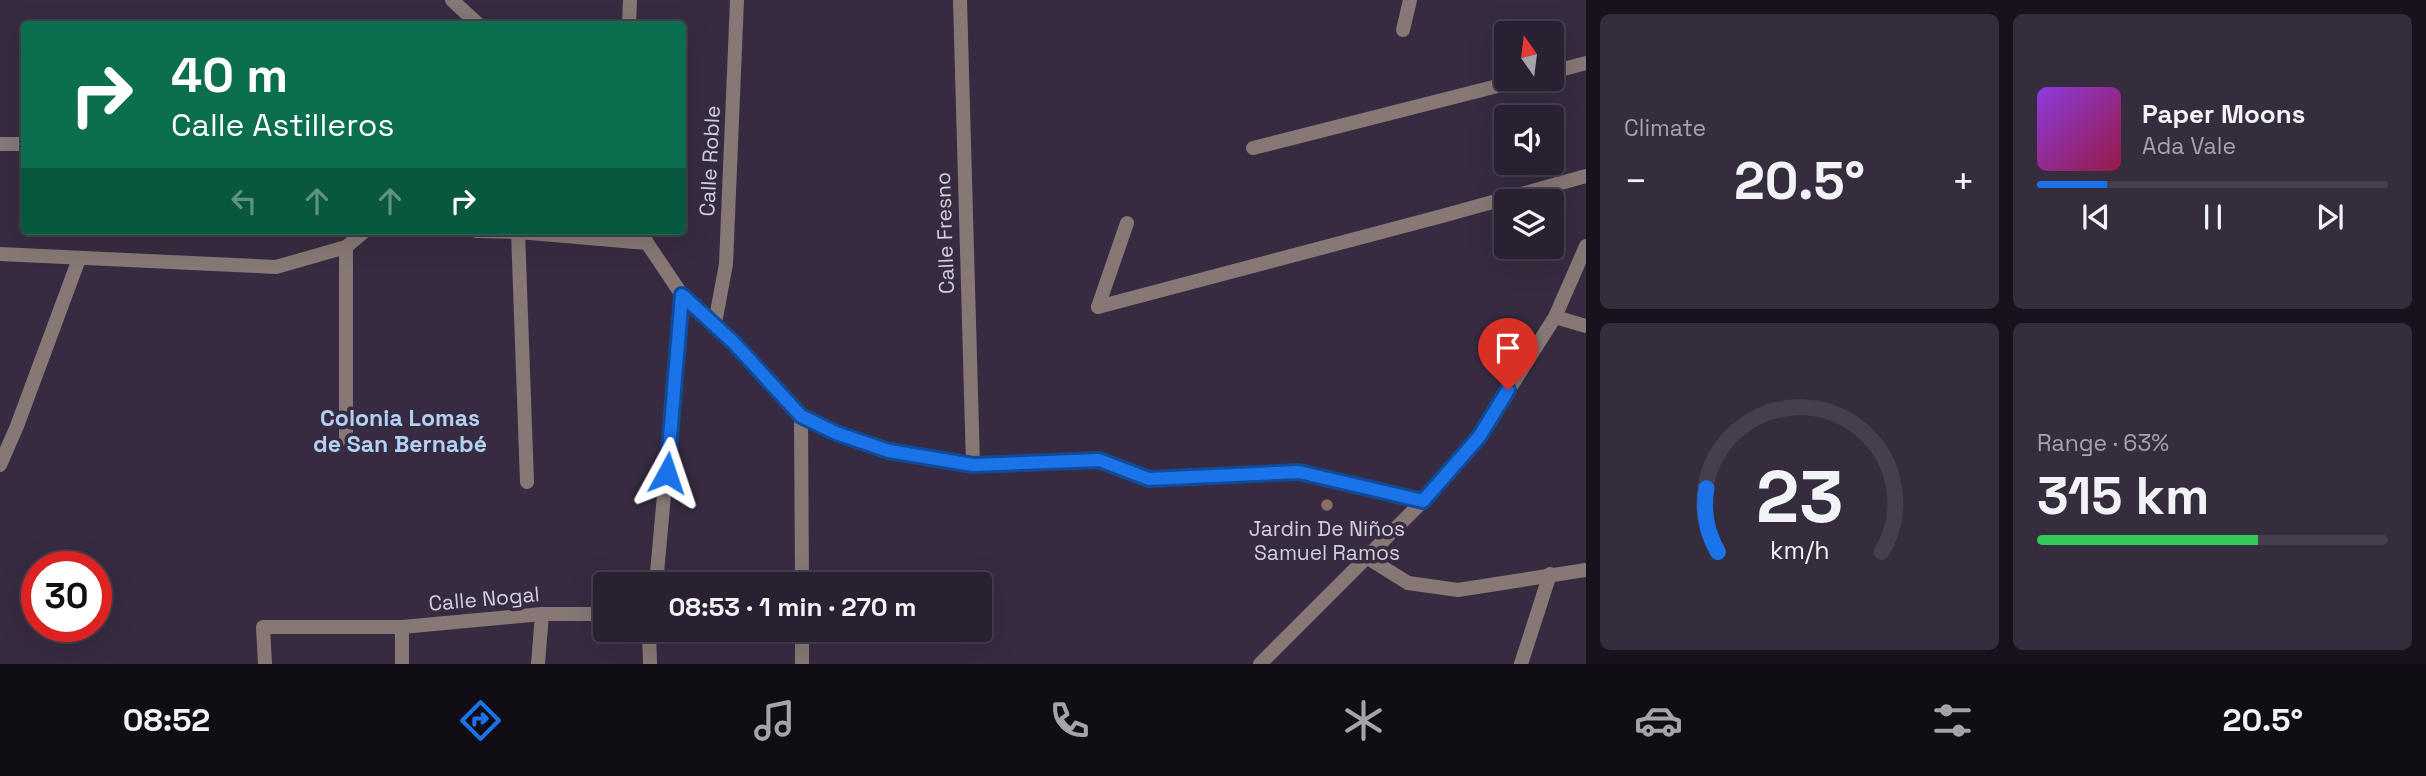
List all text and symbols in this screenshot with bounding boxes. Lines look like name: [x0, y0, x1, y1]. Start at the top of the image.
north arrow: [1494, 21, 1564, 91]
map controls: [1494, 21, 1564, 259]
text: 40 m: [171, 44, 288, 106]
icon: right: [56, 49, 147, 140]
text: Paper Moons: [2142, 97, 2305, 131]
text: Calle Astilleros: [171, 105, 394, 145]
street label: Calle Roble: [693, 105, 726, 217]
button: sound: [1494, 105, 1564, 175]
text: Climate: [1624, 113, 1706, 143]
text: Ada Vale: [2142, 131, 2236, 161]
text: 20.5°: [1734, 148, 1865, 214]
text: −: [1624, 157, 1648, 205]
text: +: [1951, 157, 1975, 205]
street label: Calle Fresno: [929, 172, 960, 294]
icon: left: [225, 182, 263, 220]
icon: ahead: [298, 182, 336, 220]
icon: ahead: [371, 182, 409, 220]
icon: right: [444, 182, 482, 220]
button: layers: [1494, 189, 1564, 259]
icon: previous: [2077, 198, 2115, 236]
icon: pause: [2194, 198, 2232, 236]
icon: next: [2311, 198, 2349, 236]
pin: [1478, 318, 1538, 390]
icon: arrive: [1489, 329, 1527, 367]
district label: Colonia Lomas de San Bernabé: [313, 403, 487, 459]
text: Range · 63%: [2037, 428, 2169, 458]
position arrow: [630, 436, 704, 510]
text: 23: [1756, 451, 1843, 544]
text: 315 km: [2037, 463, 2209, 529]
marker: Jardin De Niños Samuel Ramos: [1319, 497, 1335, 513]
place label: Jardin De Niños Samuel Ramos: [1249, 515, 1405, 566]
text: km/h: [1770, 534, 1829, 566]
speed limit sign: 30: [21, 551, 112, 642]
street label: Calle Nogal: [427, 580, 541, 617]
text: 08:53 · 1 min · 270 m: [669, 590, 917, 624]
icon: directions: [456, 696, 505, 745]
icon: music: [750, 696, 799, 745]
icon: phone: [1045, 696, 1094, 745]
icon: climate: [1339, 696, 1388, 745]
icon: car: [1634, 696, 1683, 745]
icon: filters: [1928, 696, 1977, 745]
text: 08:52: [123, 700, 210, 740]
text: 20.5°: [2222, 700, 2303, 740]

